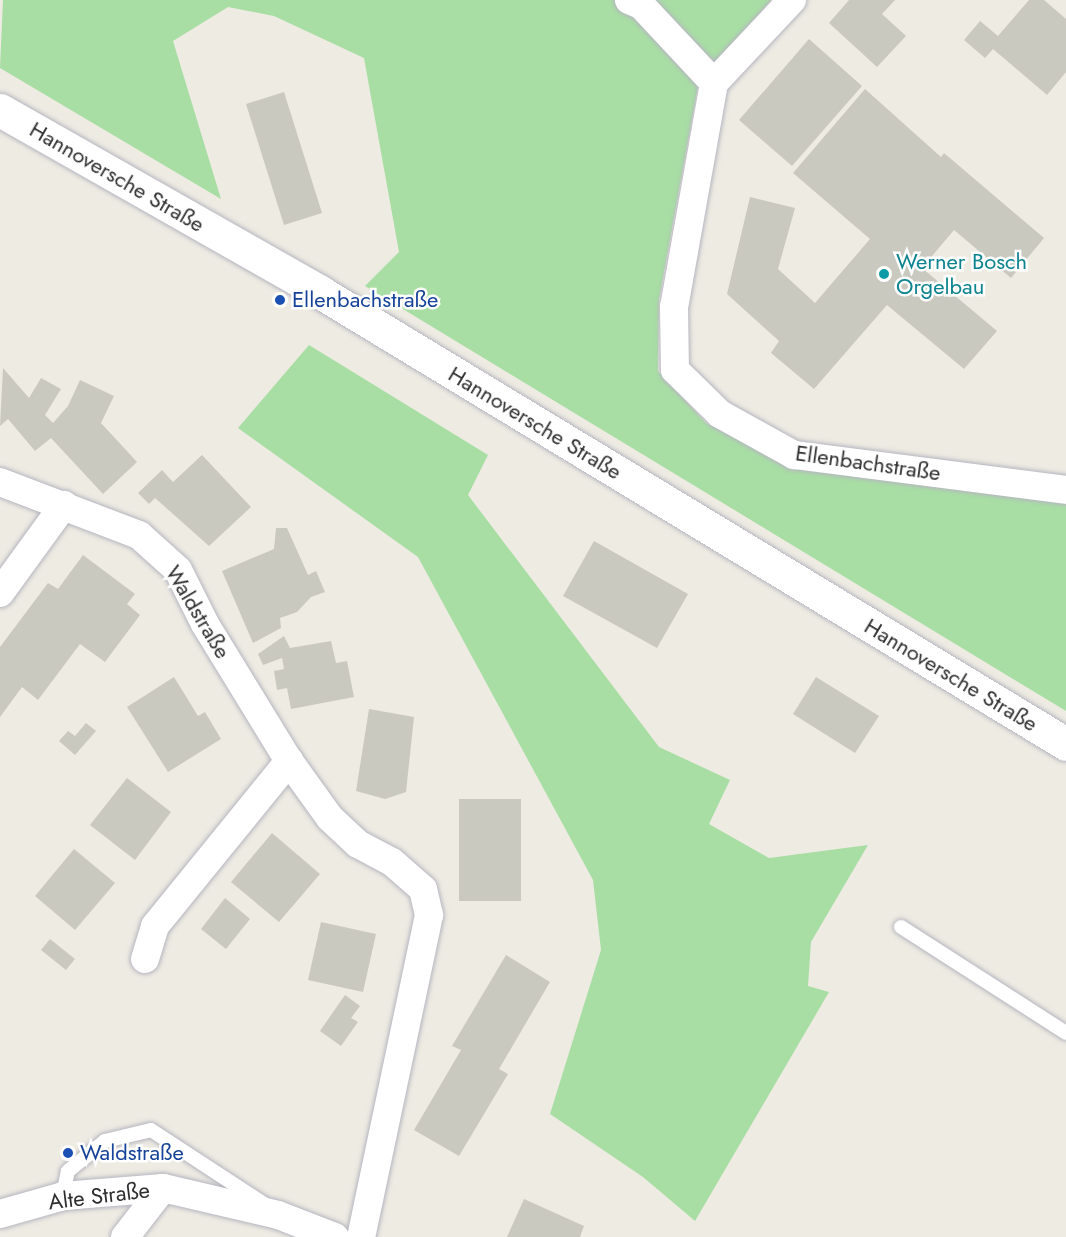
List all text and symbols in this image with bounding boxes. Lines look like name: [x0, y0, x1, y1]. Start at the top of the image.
street label: Hannoversche Straße: [25, 116, 209, 238]
place label: Werner Bosch Orgelbau: [896, 248, 1027, 300]
marker: Werner Bosch Orgelbau: [877, 267, 891, 281]
place label: Ellenbachstraße: [292, 287, 438, 313]
marker: Ellenbachstraße: [273, 293, 287, 307]
street label: Hannoversche Straße: [444, 361, 626, 485]
street label: Ellenbachstraße: [794, 440, 942, 486]
street label: Waldstraße: [160, 561, 236, 663]
street label: Hannoversche Straße: [860, 613, 1042, 737]
place label: Waldstraße: [80, 1140, 184, 1166]
marker: Waldstraße: [61, 1146, 75, 1160]
street label: Alte Straße: [47, 1177, 151, 1215]

